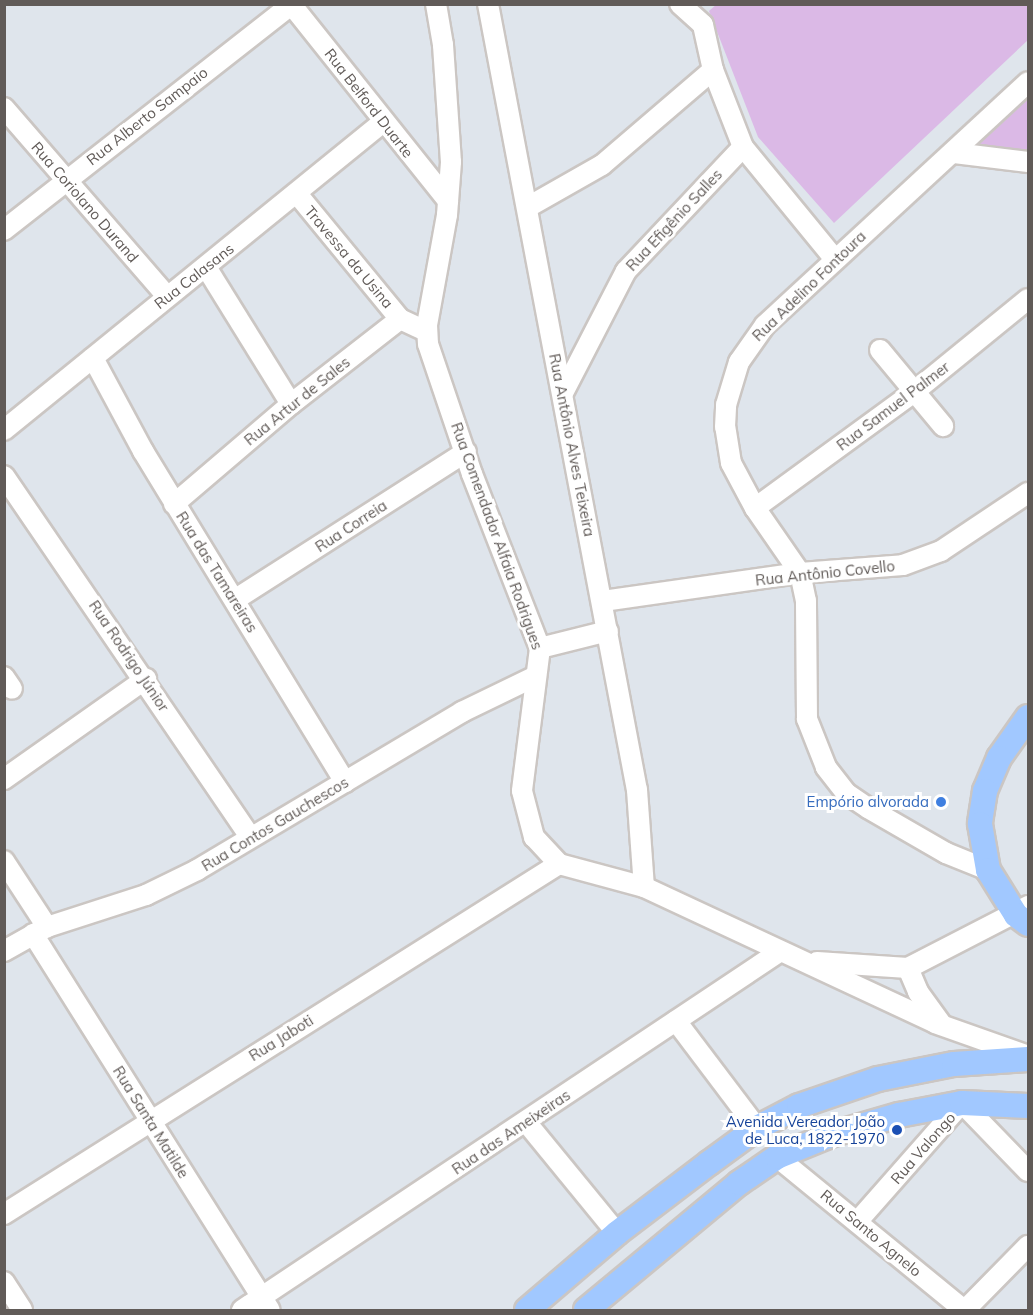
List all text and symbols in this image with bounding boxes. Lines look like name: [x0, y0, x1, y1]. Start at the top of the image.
street label: Rua Belford Duarte: [321, 45, 417, 161]
street label: Rua Alberto Sampaio: [83, 63, 211, 169]
street label: Rua Coriolano Durand: [28, 138, 142, 266]
street label: Rua Efigênio Salles: [622, 165, 726, 275]
street label: Travessa da Usina: [301, 202, 397, 312]
street label: Rua Adelino Fontoura: [749, 227, 869, 345]
street label: Rua Calasans: [151, 239, 237, 313]
street label: Rua Antônio Alves Teixeira: [545, 352, 599, 538]
street label: Rua Artur de Sales: [241, 353, 353, 449]
street label: Rua Samuel Palmer: [833, 358, 953, 454]
street label: Rua Comendador Alfaia Rodrigues: [447, 420, 547, 652]
street label: Rua Correia: [312, 496, 390, 556]
street label: Rua das Tamareiras: [172, 508, 262, 636]
street label: Rua Antônio Covello: [754, 557, 896, 589]
street label: Rua Rodrigo Júnior: [85, 597, 173, 715]
street label: Rua Contos Gauchescos: [198, 773, 352, 875]
place label: Empório alvorada: [807, 793, 929, 811]
marker: Empório alvorada: [934, 795, 948, 809]
street label: Rua Jaboti: [246, 1011, 316, 1065]
street label: Rua Santa Matilde: [109, 1063, 193, 1181]
street label: Rua das Ameixeiras: [449, 1086, 573, 1178]
street label: Rua Valongo: [887, 1108, 959, 1188]
place label: Avenida Vereador João de Luca, 1822-1970: [726, 1112, 885, 1147]
marker: Avenida Vereador João de Luca, 1822-1970: [890, 1123, 904, 1137]
street label: Rua Santo Agnelo: [817, 1186, 925, 1280]

